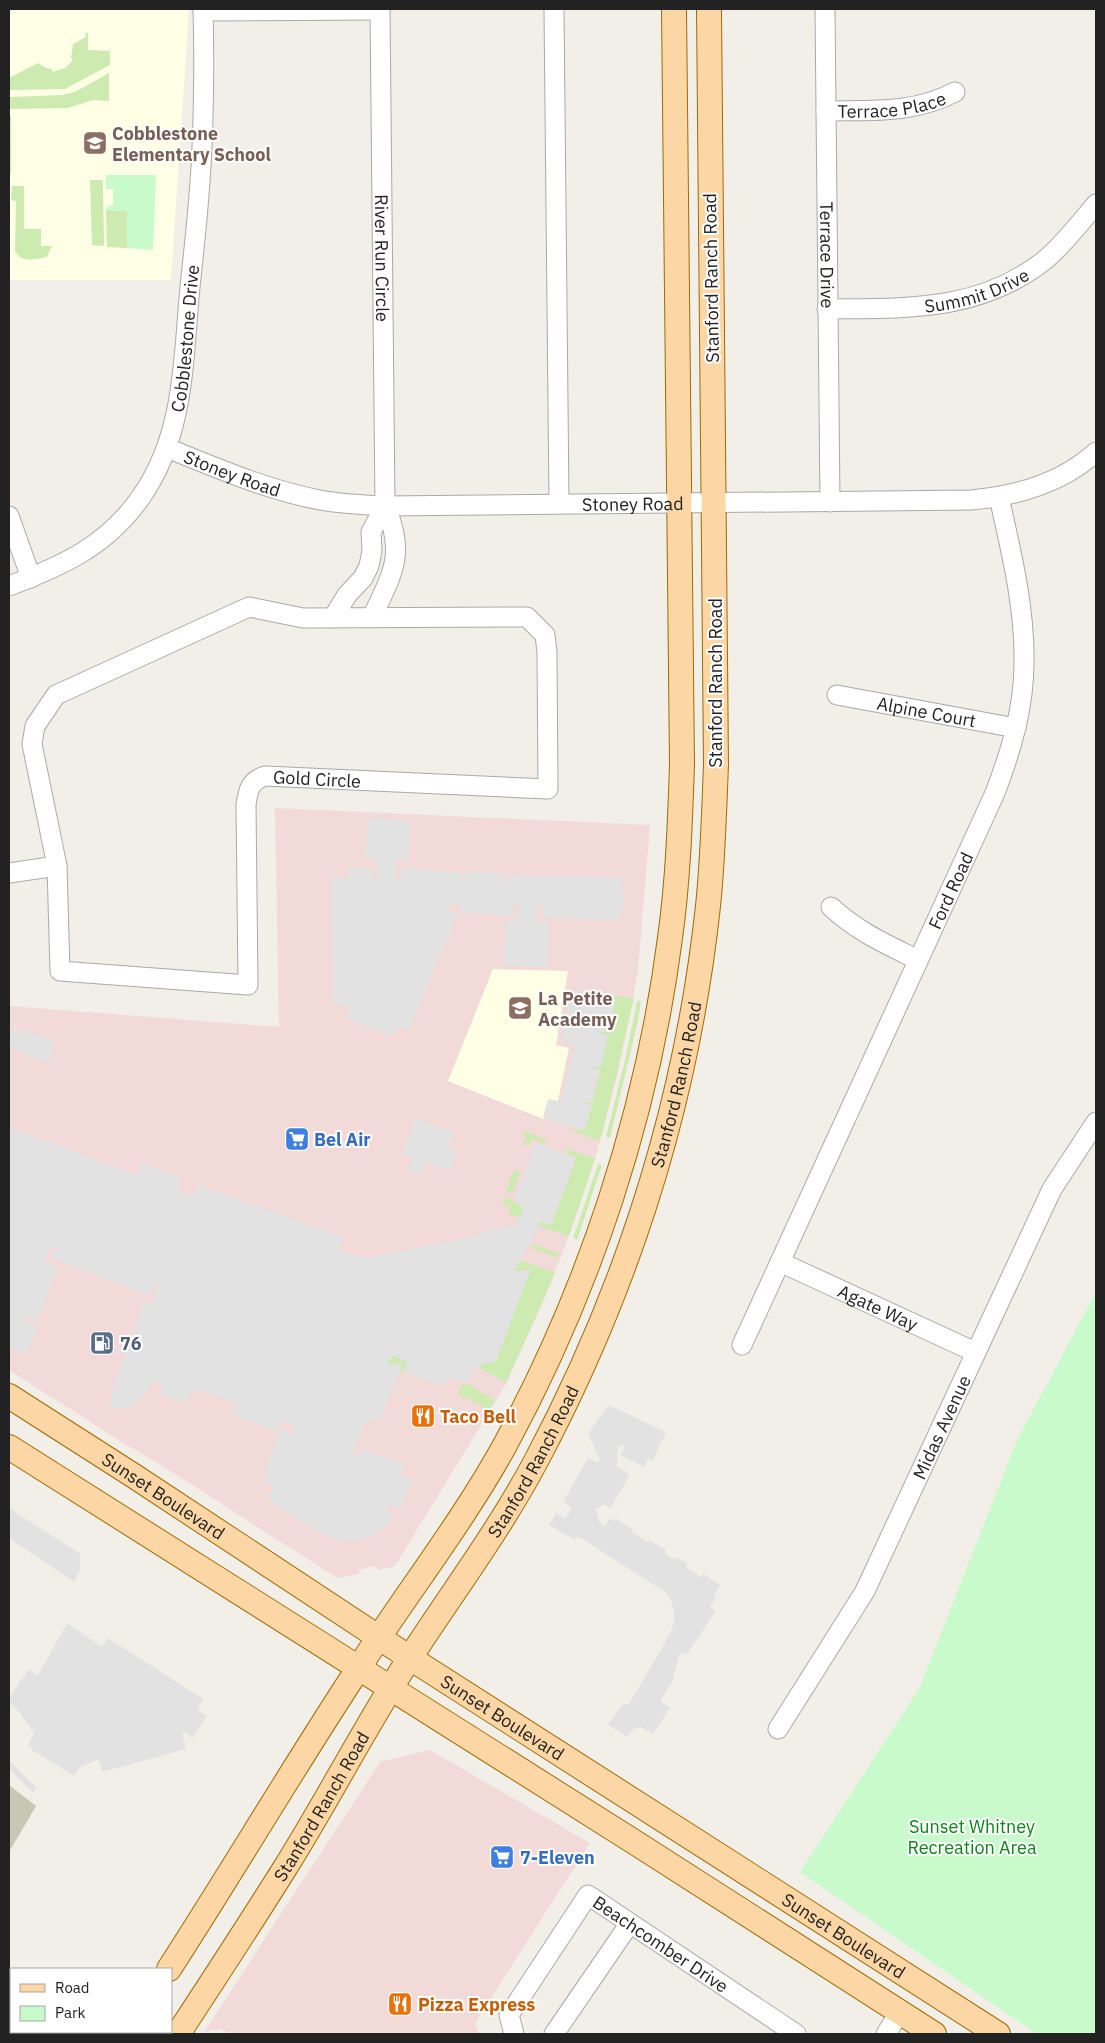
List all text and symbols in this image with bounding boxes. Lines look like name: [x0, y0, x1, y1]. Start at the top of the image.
street label: Terrace Place: [838, 86, 949, 122]
place label: Cobblestone Elementary School: [112, 122, 271, 166]
school or university icon: Cobblestone Elementary School: [82, 130, 108, 156]
street label: Stanford Ranch Road: [698, 193, 724, 363]
street label: River Run Circle: [370, 194, 395, 322]
street label: Terrace Drive: [815, 202, 840, 309]
street label: Cobblestone Drive: [165, 263, 204, 414]
street label: Summit Drive: [923, 263, 1033, 317]
street label: Stoney Road: [181, 445, 283, 501]
street label: Stoney Road: [582, 491, 684, 515]
street label: Stanford Ranch Road: [704, 598, 727, 768]
street label: Alpine Court: [875, 691, 978, 732]
street label: Gold Circle: [272, 765, 362, 793]
street label: Ford Road: [923, 848, 978, 933]
place label: La Petite Academy: [538, 987, 617, 1031]
school or university icon: La Petite Academy: [507, 995, 533, 1021]
street label: Stanford Ranch Road: [645, 1000, 706, 1170]
supermarket icon: Bel Air: [284, 1126, 310, 1152]
place label: Bel Air: [314, 1128, 371, 1151]
street label: Agate Way: [834, 1279, 922, 1336]
fuel station icon: 76: [89, 1330, 115, 1356]
place label: 76: [120, 1332, 142, 1355]
street label: Midas Avenue: [907, 1371, 975, 1483]
street label: Stanford Ranch Road: [482, 1382, 584, 1542]
restaurant icon: Taco Bell: [410, 1403, 436, 1429]
place label: Taco Bell: [440, 1405, 517, 1428]
street label: Sunset Boulevard: [98, 1447, 229, 1544]
street label: Sunset Boulevard: [437, 1669, 569, 1765]
street label: Stanford Ranch Road: [268, 1727, 374, 1886]
park label: Sunset Whitney Recreation Area: [907, 1815, 1037, 1859]
supermarket icon: 7-Eleven: [489, 1844, 515, 1870]
place label: 7-Eleven: [520, 1846, 595, 1869]
street label: Sunset Boulevard: [778, 1887, 910, 1983]
street label: Beachcomber Drive: [589, 1890, 733, 1997]
legend: [10, 1968, 172, 2033]
text: Road: [55, 1978, 90, 1997]
restaurant icon: Pizza Express: [387, 1991, 413, 2017]
place label: Pizza Express: [418, 1993, 535, 2016]
text: Park: [55, 2003, 85, 2022]

